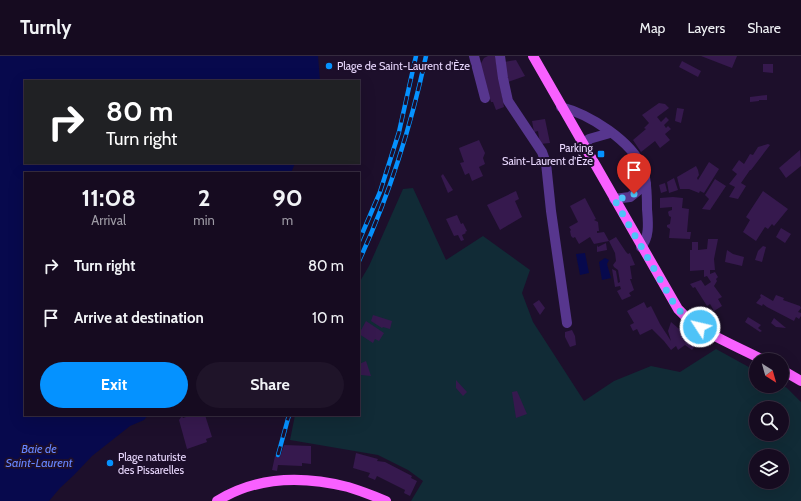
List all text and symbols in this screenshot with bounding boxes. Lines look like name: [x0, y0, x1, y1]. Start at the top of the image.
text: Turnly: [20, 16, 71, 39]
text: Map: [640, 19, 665, 37]
text: Layers: [687, 19, 725, 37]
text: Share: [747, 19, 781, 37]
place label: Plage de Saint-Laurent d'Èze: [337, 59, 470, 73]
marker: Plage de Saint-Laurent d'Èze: [324, 61, 334, 71]
text: 80 m: [106, 94, 173, 128]
icon: right: [40, 96, 92, 148]
text: Turn right: [106, 128, 177, 150]
place label: Parking Saint-Laurent d'Èze: [502, 141, 594, 168]
marker: Parking Saint-Laurent d'Èze: [596, 149, 606, 159]
pin: [617, 153, 651, 194]
icon: arrive: [623, 159, 645, 181]
text: 11:08: [81, 183, 136, 212]
text: 2: [198, 183, 210, 212]
text: 90: [272, 183, 303, 212]
text: Arrival: [91, 212, 126, 228]
text: min: [193, 212, 215, 228]
text: m: [282, 212, 293, 228]
icon: right: [40, 255, 62, 277]
text: Turn right: [74, 257, 135, 275]
text: 80 m: [308, 257, 344, 275]
position arrow: [679, 306, 721, 348]
icon: arrive: [40, 307, 62, 329]
text: Arrive at destination: [74, 309, 204, 327]
text: 10 m: [312, 309, 344, 327]
north arrow: [749, 353, 789, 393]
map controls: [749, 353, 789, 489]
button: Exit: [40, 362, 188, 408]
button: Share: [196, 362, 344, 408]
button: search: [749, 401, 789, 441]
water label: Baie de Saint-Laurent: [6, 441, 73, 470]
button: layers: [749, 449, 789, 489]
place label: Plage naturiste des Pissarelles: [118, 450, 187, 477]
marker: Plage naturiste des Pissarelles: [105, 458, 115, 468]

